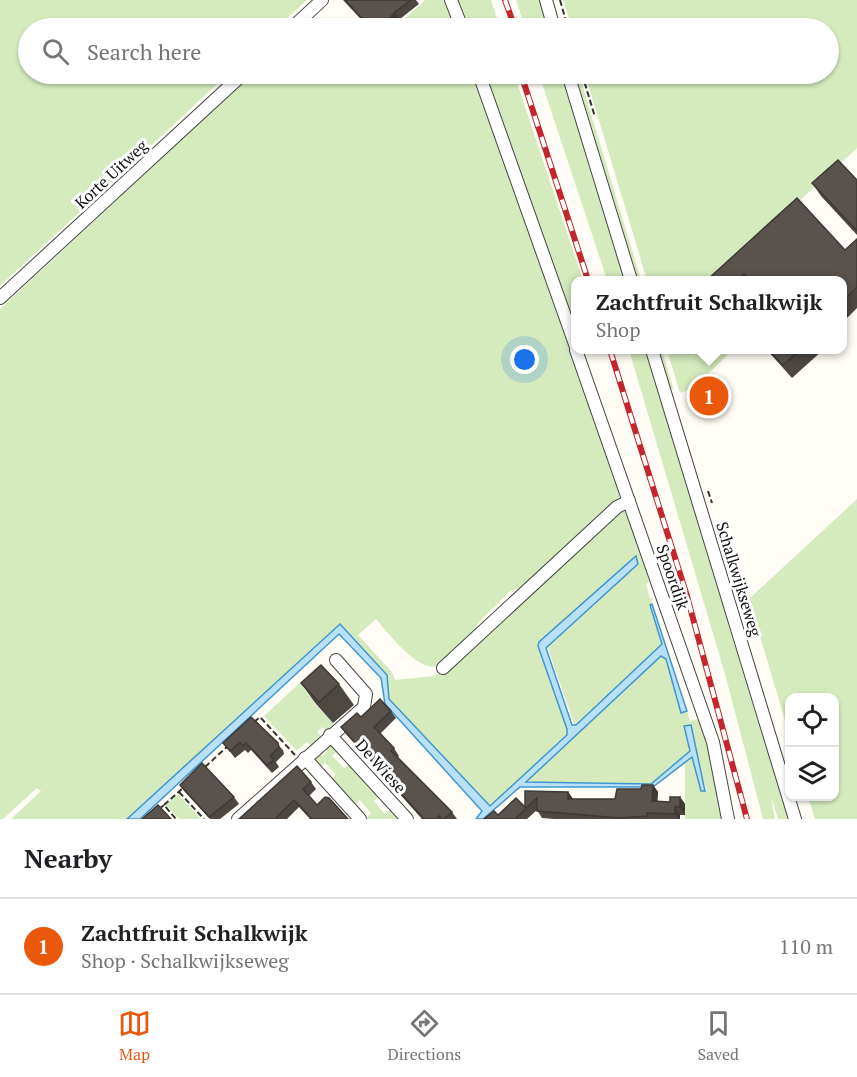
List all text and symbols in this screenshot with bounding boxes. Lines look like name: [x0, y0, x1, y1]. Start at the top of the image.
search box: [18, 18, 839, 84]
icon: search: [39, 35, 72, 68]
text: Search here: [87, 37, 201, 66]
street label: Korte Uitweg: [70, 134, 153, 213]
popup: [571, 276, 847, 354]
text: Zachtfruit Schalkwijk: [596, 287, 822, 316]
text: Shop: [596, 316, 641, 343]
your location: [510, 345, 539, 374]
pin: 1: [690, 374, 728, 418]
street label: Schalkwijkseweg: [711, 519, 767, 640]
street label: Spoordijk: [652, 541, 695, 613]
map controls: [785, 693, 839, 801]
button: locate: [785, 693, 839, 747]
street label: De Wiese: [351, 734, 411, 798]
button: layers: [785, 747, 839, 801]
text: Nearby: [24, 841, 112, 875]
text: Zachtfruit Schalkwijk: [81, 918, 308, 947]
text: 1: [38, 933, 49, 960]
text: 110 m: [779, 933, 833, 960]
text: Shop · Schalkwijkseweg: [81, 947, 289, 974]
tab: Map: [118, 1007, 151, 1065]
tab: Directions: [387, 1007, 461, 1065]
tab: Saved: [697, 1007, 739, 1065]

